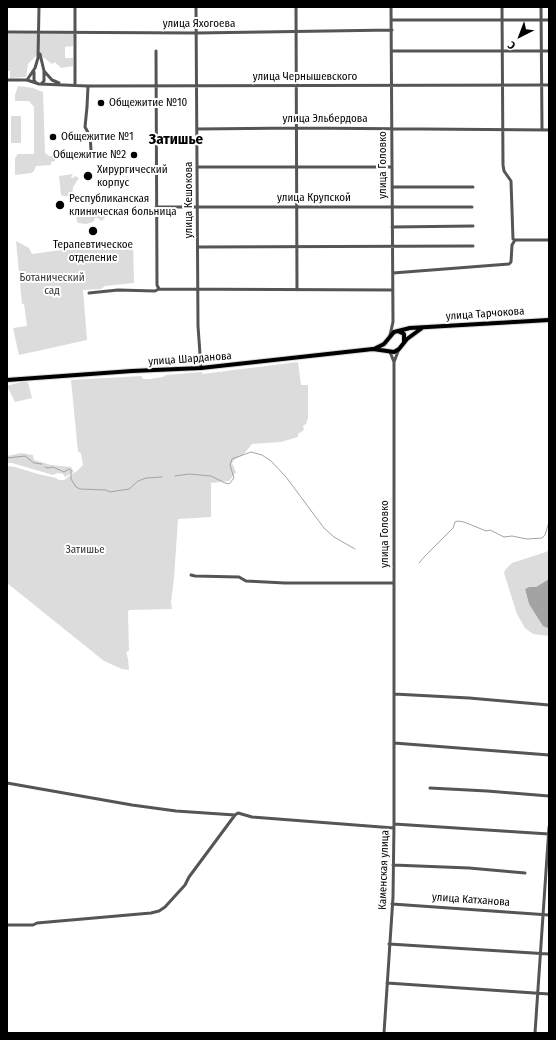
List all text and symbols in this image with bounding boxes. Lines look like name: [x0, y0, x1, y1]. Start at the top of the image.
north arrow: [500, 16, 540, 56]
street label: улица Яхогоева: [163, 17, 235, 31]
text: С: [505, 39, 518, 52]
street label: улица Чернышевского: [253, 70, 357, 84]
place label: Общежитие №10: [109, 96, 187, 110]
marker: Общежитие №10: [96, 98, 106, 108]
street label: улица Эльбердова: [282, 112, 368, 126]
place label: Общежитие №1: [61, 130, 133, 144]
district label: Затишье: [149, 131, 203, 149]
street label: улица Головко: [376, 131, 390, 199]
marker: Общежитие №1: [48, 132, 58, 142]
place label: Общежитие №2: [53, 148, 126, 162]
marker: Общежитие №2: [129, 150, 139, 160]
street label: улица Кешокова: [182, 162, 196, 238]
place label: Хирургический корпус: [97, 163, 168, 189]
marker: Хирургический корпус: [82, 170, 94, 182]
street label: улица Крупской: [277, 191, 351, 205]
place label: Республиканская клиническая больница: [69, 192, 177, 218]
marker: Республиканская клиническая больница: [54, 199, 66, 211]
marker: Терапевтическое отделение: [87, 225, 99, 237]
place label: Терапевтическое отделение: [53, 238, 133, 264]
park label: Ботанический сад: [19, 271, 85, 297]
street label: улица Тарчокова: [445, 305, 525, 323]
street label: улица Шарданова: [148, 349, 232, 369]
street label: улица Головко: [378, 500, 392, 568]
park label: Затишье: [65, 543, 105, 557]
street label: Каменская улица: [376, 830, 392, 910]
street label: улица Катханова: [432, 891, 510, 909]

